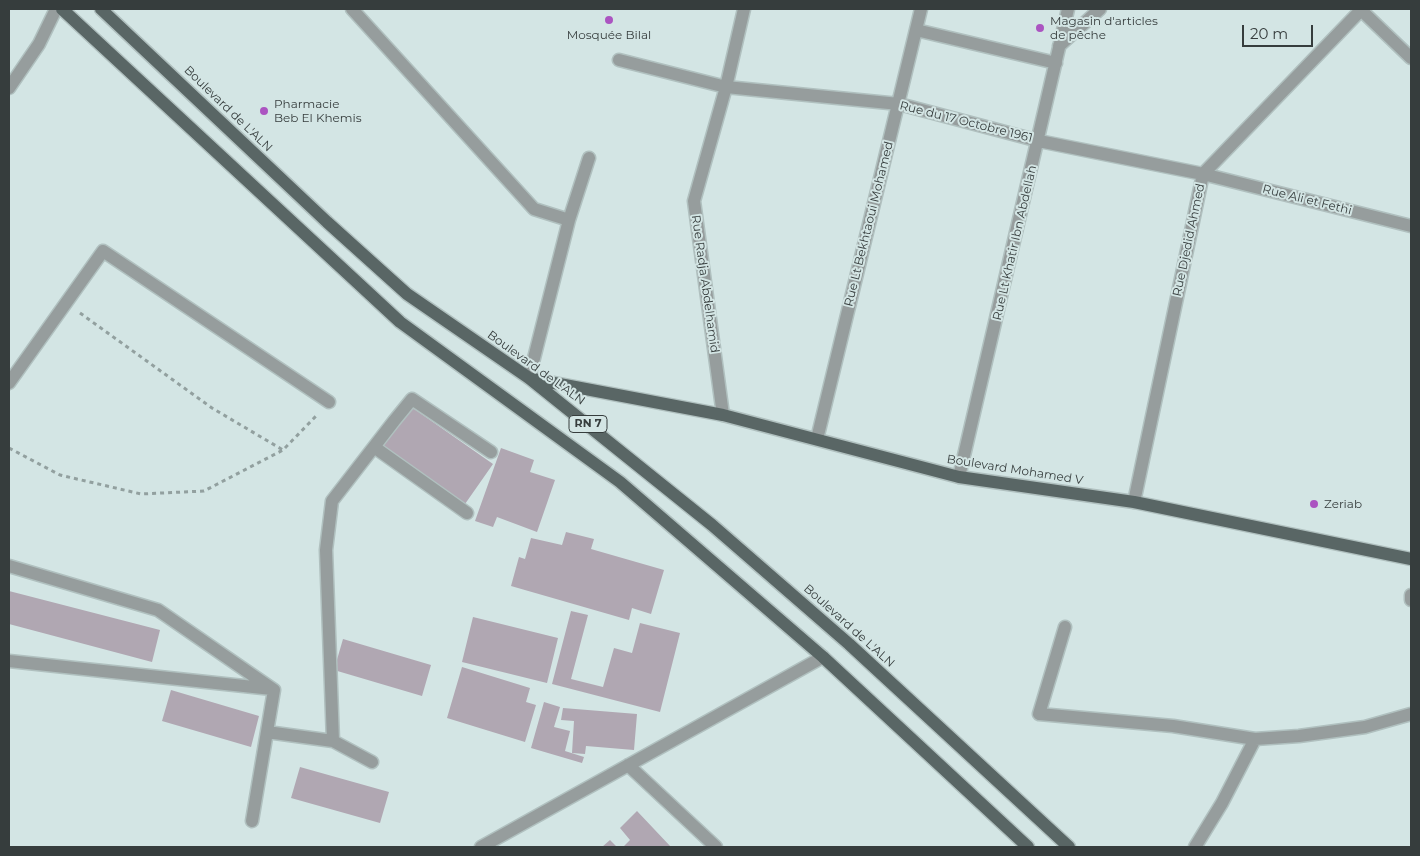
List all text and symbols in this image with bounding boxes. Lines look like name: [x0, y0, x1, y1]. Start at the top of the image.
marker: Mosquée Bilal: [603, 14, 615, 26]
place label: Magasin d'articles de pêche: [1050, 14, 1158, 42]
scale bar: [1245, 15, 1316, 47]
marker: Magasin d'articles de pêche: [1034, 22, 1046, 34]
text: 20 m: [1250, 24, 1288, 43]
place label: Mosquée Bilal: [567, 28, 651, 42]
street label: Boulevard de L'ALN: [181, 63, 275, 155]
place label: Pharmacie Beb El Khemis: [274, 97, 362, 125]
street label: Rue du 17 Octobre 1961: [898, 98, 1034, 146]
marker: Pharmacie Beb El Khemis: [258, 105, 270, 117]
street label: Rue Lt Bekhtaoui Mohamed: [841, 140, 897, 308]
street label: Rue Lt Khatir Ibn Abdellah: [990, 164, 1040, 322]
street label: Rue Djedid Ahmed: [1170, 182, 1208, 298]
street label: Rue Ali et Fethi: [1261, 182, 1353, 218]
street label: Rue Radja Abdelhamid: [688, 214, 722, 354]
street label: Boulevard de L'ALN: [484, 328, 588, 408]
road number: RN 7: [569, 416, 607, 432]
street label: Boulevard Mohamed V: [946, 452, 1084, 488]
place label: Zeriab: [1324, 497, 1362, 511]
marker: Zeriab: [1308, 498, 1320, 510]
street label: Boulevard de L'ALN: [801, 581, 897, 671]

